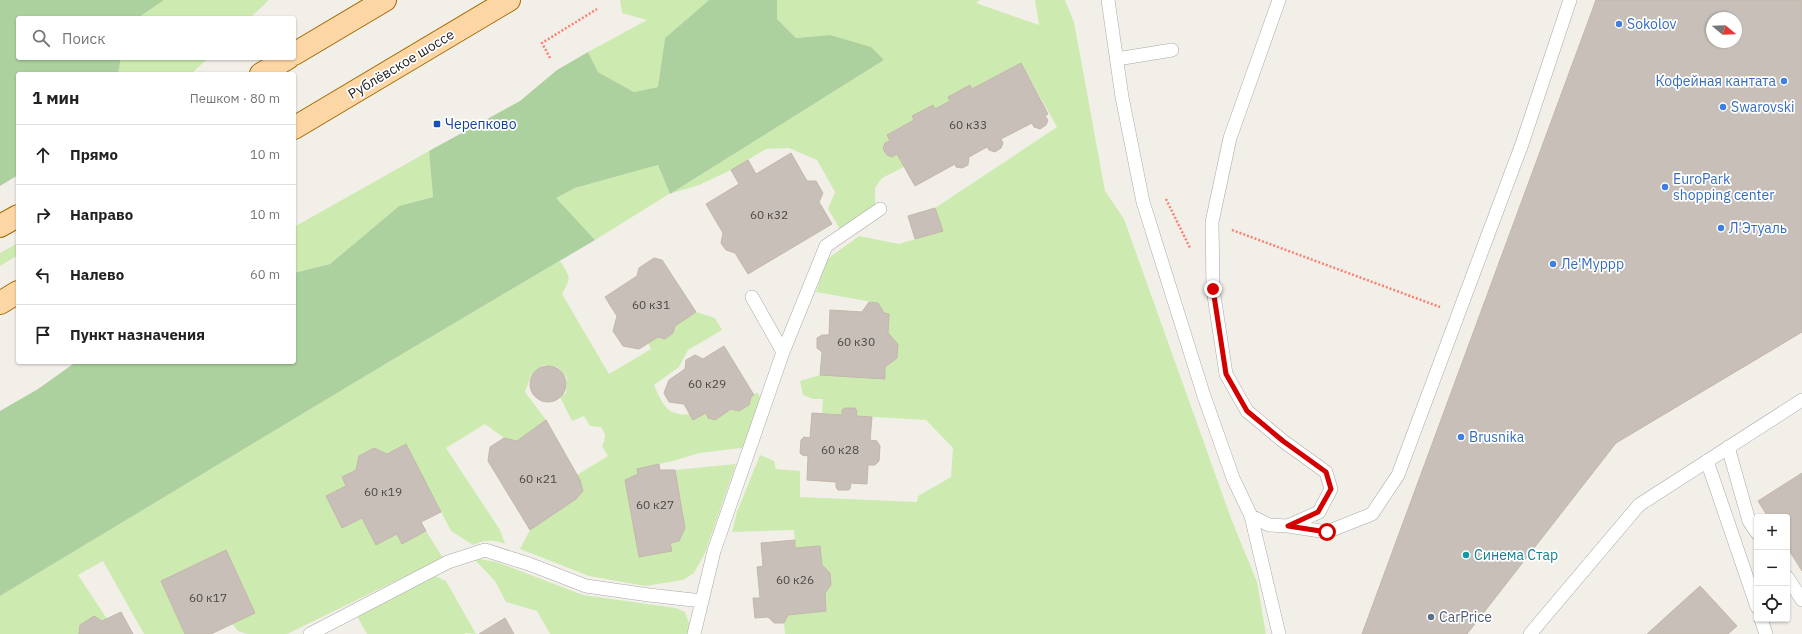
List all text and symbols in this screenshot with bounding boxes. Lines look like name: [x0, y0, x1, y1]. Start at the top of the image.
north arrow: [1706, 12, 1742, 48]
place label: Sokolov: [1627, 15, 1676, 33]
search box: [16, 16, 296, 60]
marker: Sokolov: [1614, 19, 1624, 29]
street label: Рублёвское шоссе: [345, 25, 458, 103]
icon: search: [30, 27, 52, 49]
text: Поиск: [62, 29, 105, 48]
place label: Кофейная кантата: [1655, 72, 1777, 90]
marker: Кофейная кантата: [1779, 76, 1789, 86]
text: 1 мин: [32, 87, 79, 109]
text: Пешком · 80 m: [190, 90, 280, 107]
place label: Swarovski: [1731, 98, 1795, 116]
marker: Swarovski: [1718, 102, 1728, 112]
place label: Черепково: [445, 115, 517, 133]
house number: 60 к33: [949, 117, 987, 132]
marker: Черепково: [432, 119, 442, 129]
icon: ahead: [32, 144, 54, 166]
text: Прямо: [70, 145, 118, 164]
text: 10 m: [250, 146, 280, 163]
place label: EuroPark shopping center: [1673, 170, 1774, 204]
marker: EuroPark shopping center: [1660, 182, 1670, 192]
icon: right: [32, 204, 54, 226]
text: Направо: [70, 205, 133, 224]
text: 10 m: [250, 206, 280, 223]
house number: 60 к32: [750, 207, 788, 222]
place label: Л'Этуаль: [1729, 219, 1787, 237]
marker: Л'Этуаль: [1716, 223, 1726, 233]
place label: Ле'Муррр: [1561, 255, 1624, 273]
marker: Ле'Муррр: [1548, 259, 1558, 269]
icon: left: [32, 264, 54, 286]
text: Налево: [70, 265, 124, 284]
text: 60 m: [250, 266, 280, 283]
route end: [1204, 280, 1222, 298]
house number: 60 к31: [632, 297, 670, 312]
icon: arrive: [32, 324, 54, 346]
text: Пункт назначения: [70, 325, 205, 344]
house number: 60 к30: [837, 334, 875, 349]
house number: 60 к29: [688, 376, 726, 391]
place label: Brusnika: [1469, 428, 1525, 446]
marker: Brusnika: [1456, 432, 1466, 442]
house number: 60 к28: [821, 442, 859, 457]
house number: 60 к21: [519, 471, 557, 486]
house number: 60 к19: [364, 484, 402, 499]
house number: 60 к27: [636, 497, 674, 512]
map controls: [1754, 514, 1790, 622]
button: +: [1754, 514, 1790, 550]
route start: [1318, 523, 1336, 541]
place label: Синема Стар: [1474, 546, 1558, 564]
marker: Синема Стар: [1461, 550, 1471, 560]
button: −: [1754, 550, 1790, 586]
house number: 60 к26: [776, 572, 814, 587]
button: locate: [1754, 586, 1790, 622]
house number: 60 к17: [189, 590, 227, 605]
place label: CarPrice: [1439, 608, 1492, 626]
marker: CarPrice: [1426, 612, 1436, 622]

